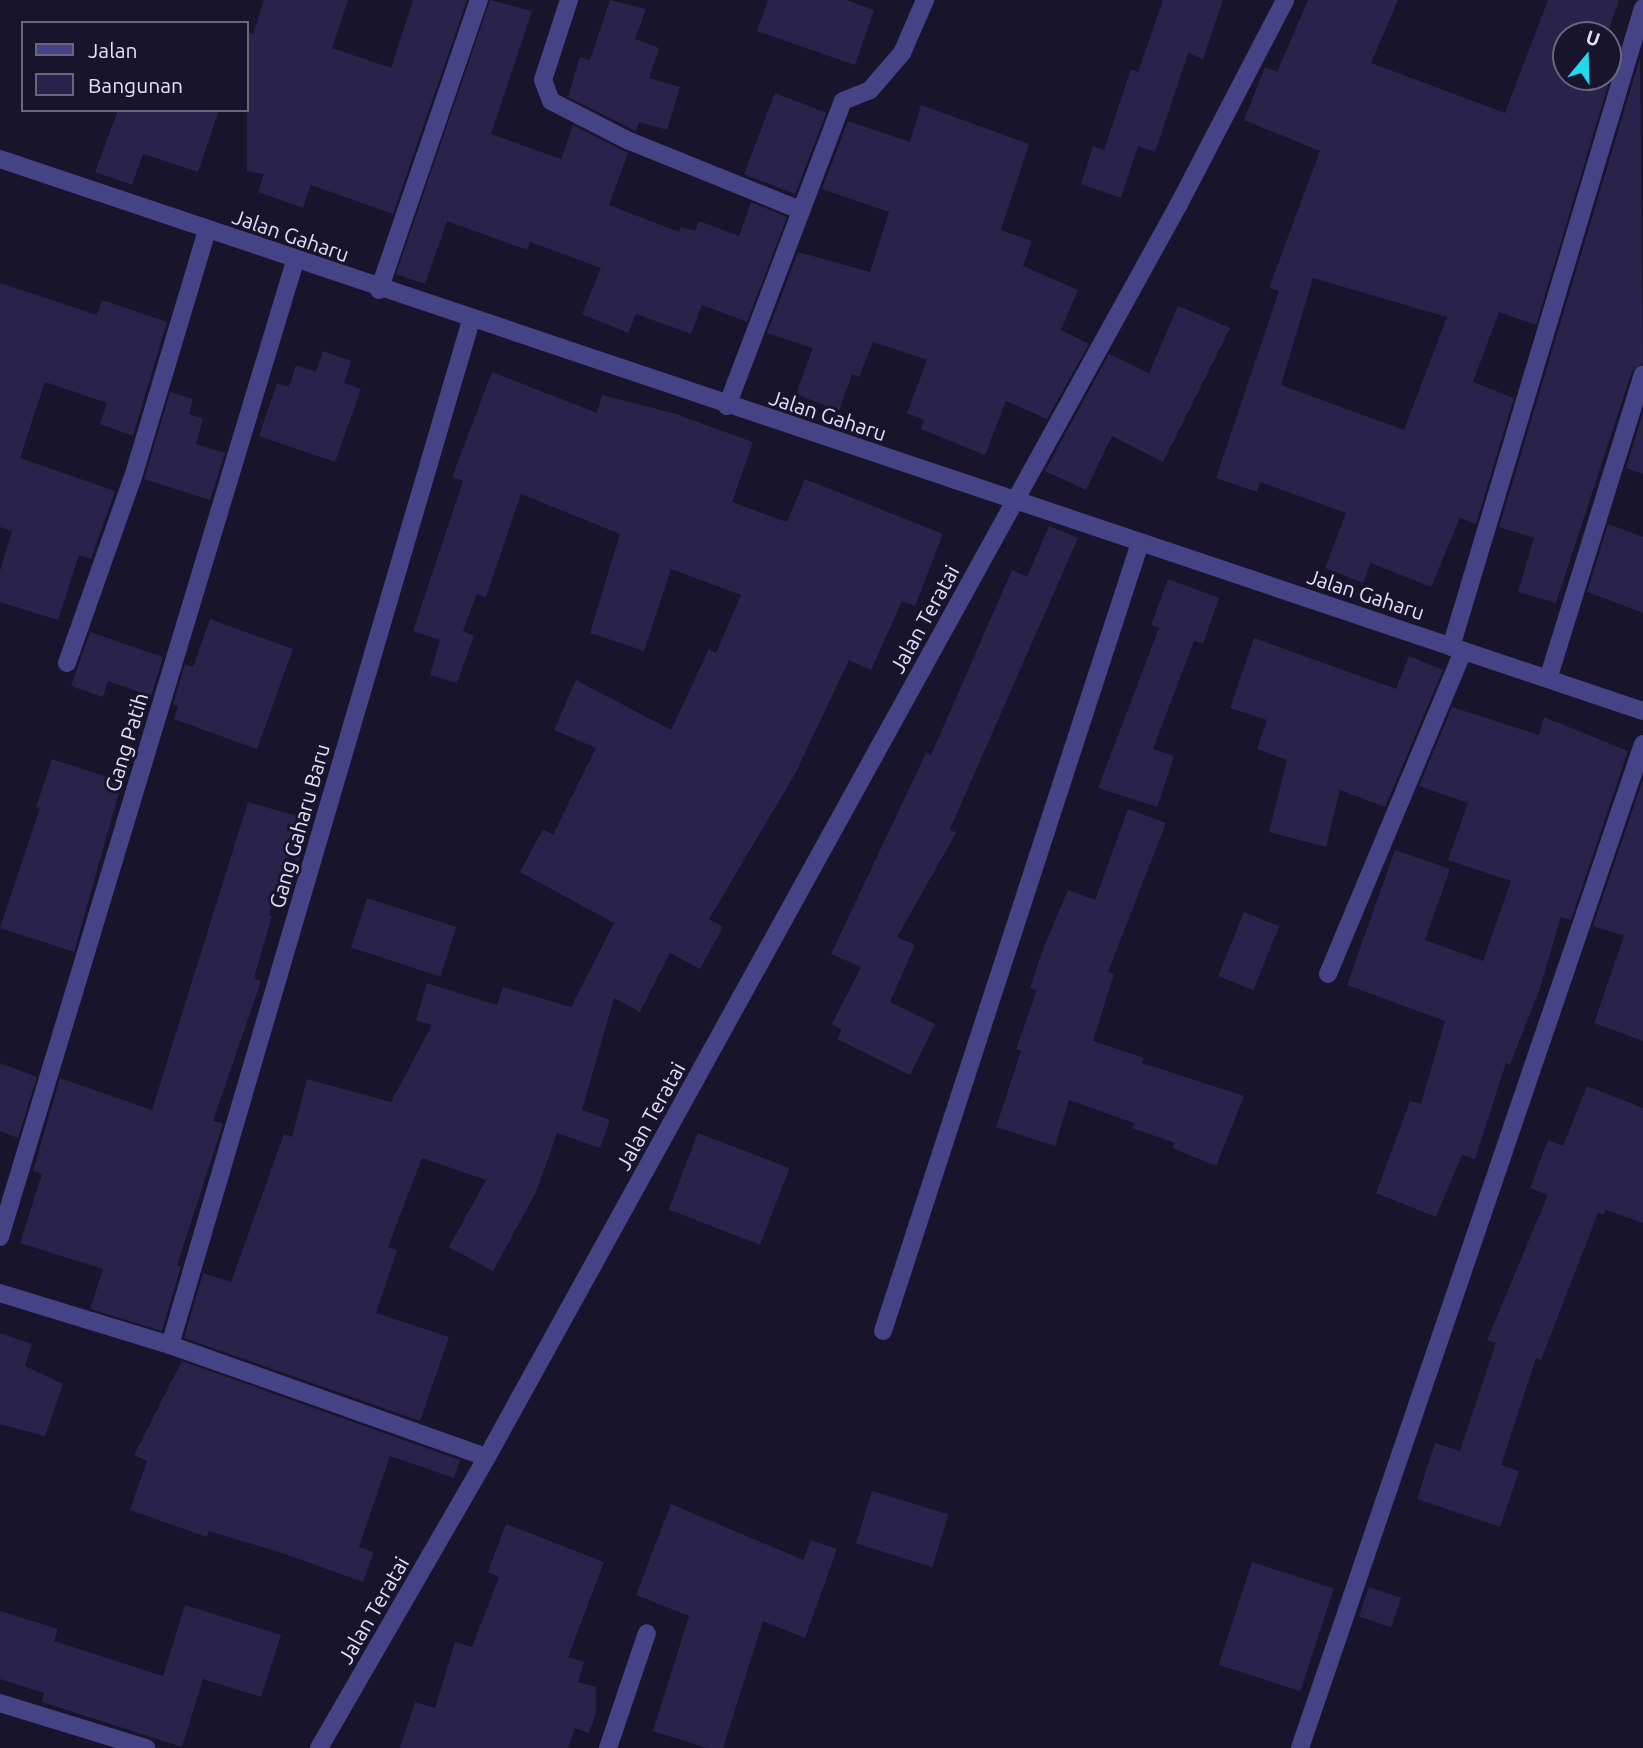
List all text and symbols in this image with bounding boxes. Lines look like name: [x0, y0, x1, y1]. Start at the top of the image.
legend: [21, 21, 248, 112]
north arrow: [1552, 21, 1622, 91]
text: U: [1583, 25, 1603, 51]
text: Jalan: [88, 38, 137, 62]
text: Bangunan: [88, 73, 183, 97]
street label: Jalan Gaharu: [229, 203, 353, 267]
street label: Jalan Gaharu: [766, 384, 890, 446]
street label: Jalan Teratai: [884, 561, 964, 677]
street label: Jalan Gaharu: [1304, 563, 1428, 625]
street label: Gang Patih: [99, 689, 153, 795]
street label: Gang Gaharu Baru: [263, 741, 335, 911]
street label: Jalan Teratai: [610, 1058, 690, 1174]
street label: Jalan Teratai: [332, 1552, 414, 1668]

